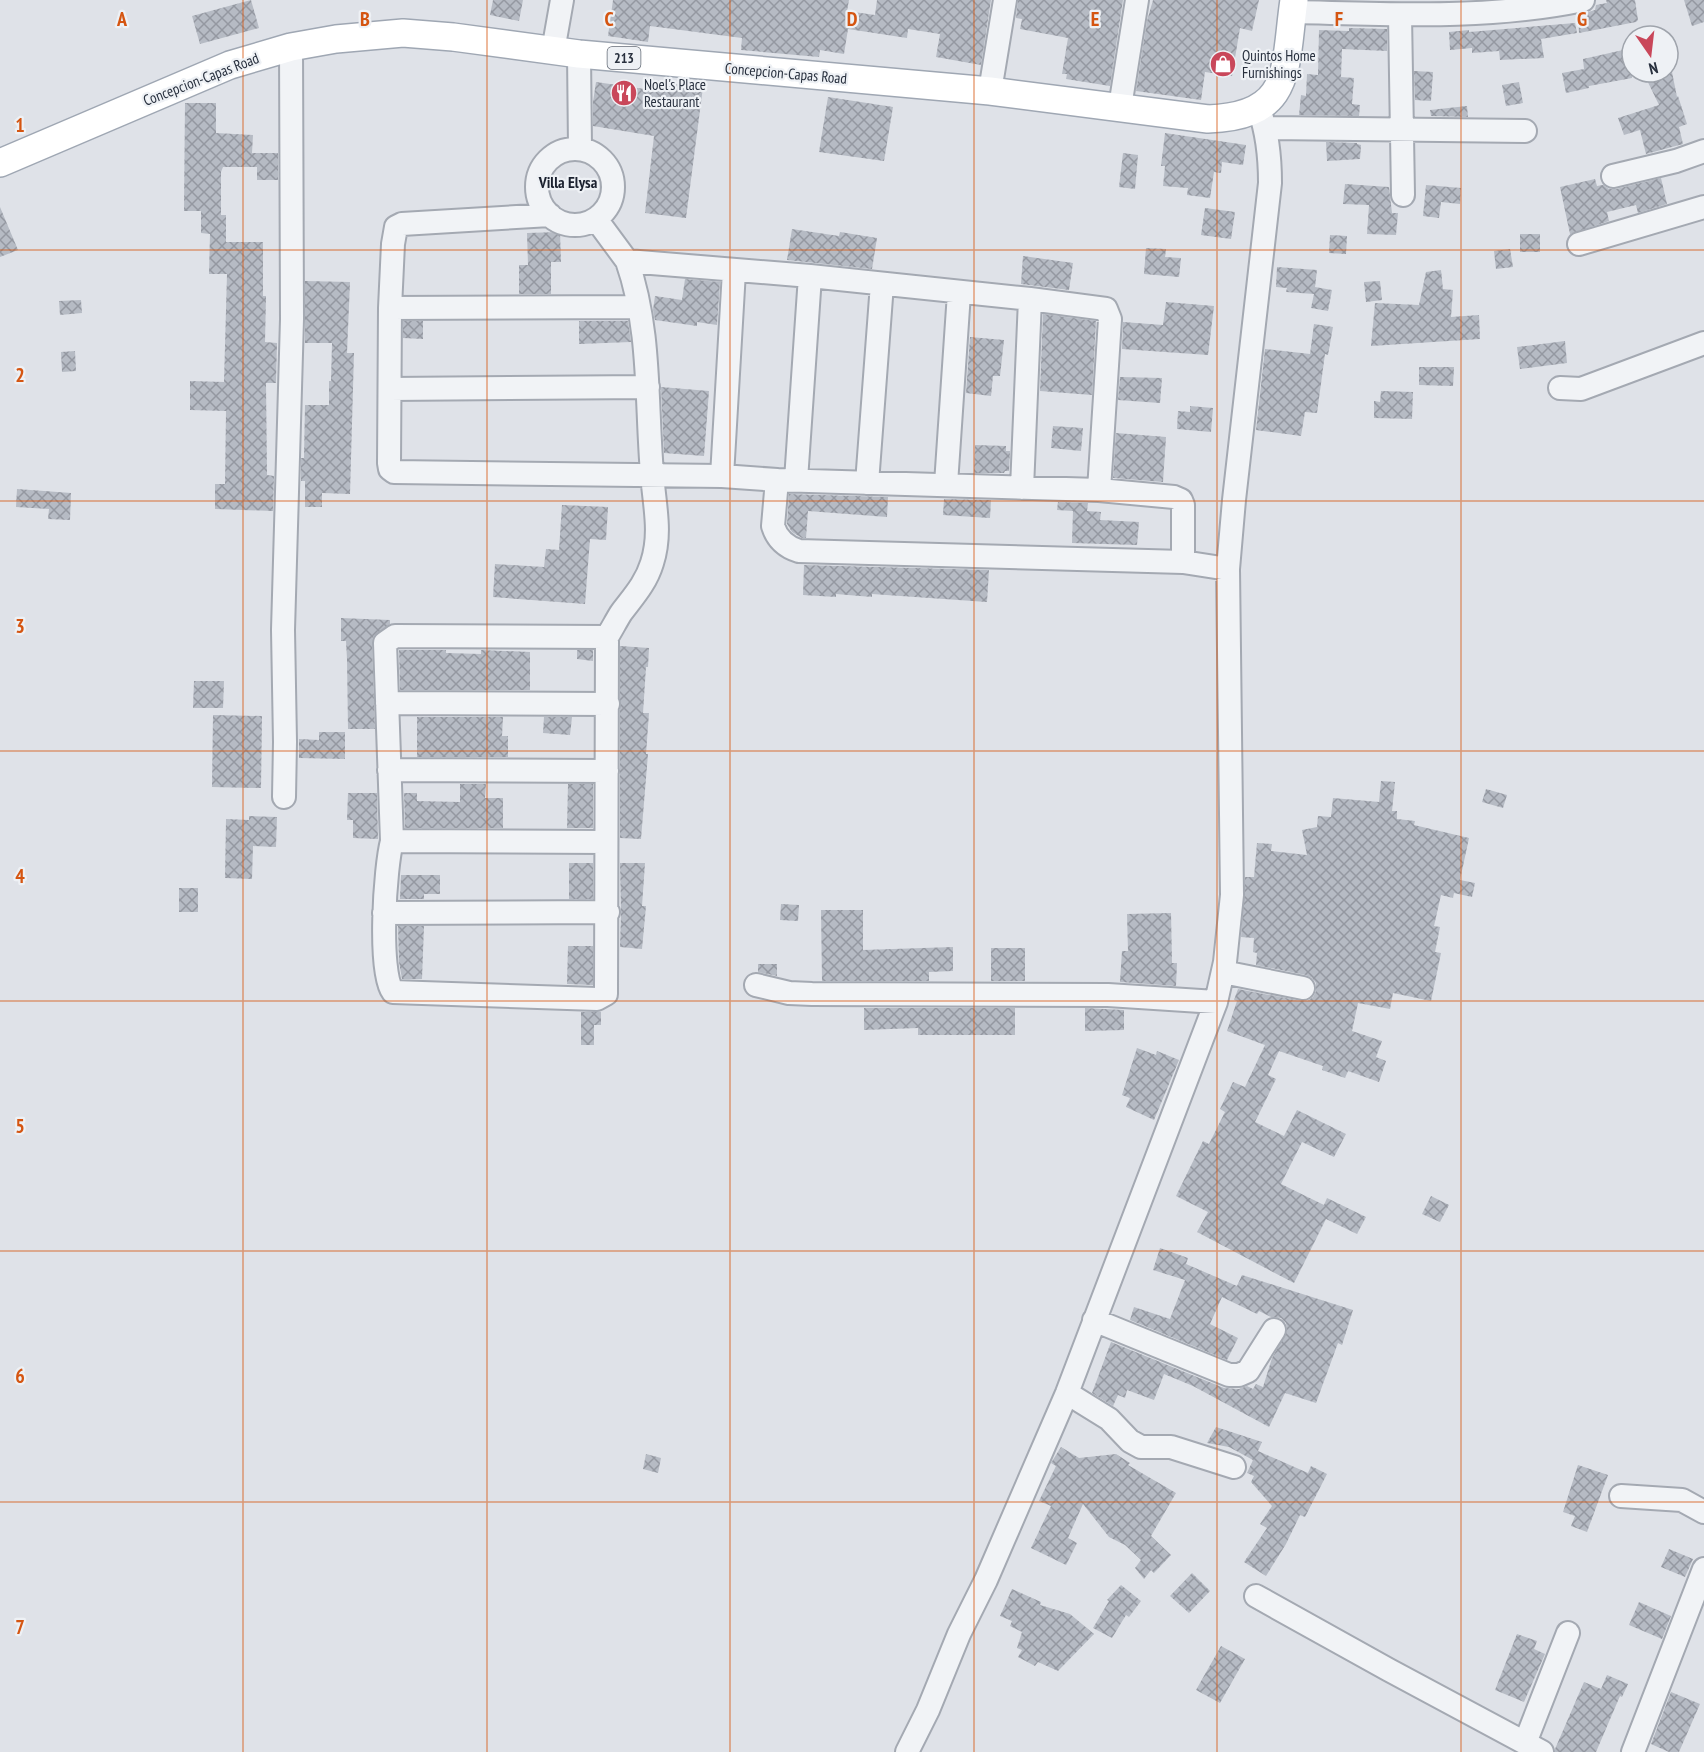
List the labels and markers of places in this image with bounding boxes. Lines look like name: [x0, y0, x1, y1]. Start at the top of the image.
place label: Quintos Home Furnishings: [1242, 46, 1316, 82]
shop icon: Quintos Home Furnishings: [1208, 49, 1238, 79]
place label: Noel's Place Restaurant: [644, 75, 706, 111]
restaurant icon: Noel's Place Restaurant: [609, 78, 639, 108]

